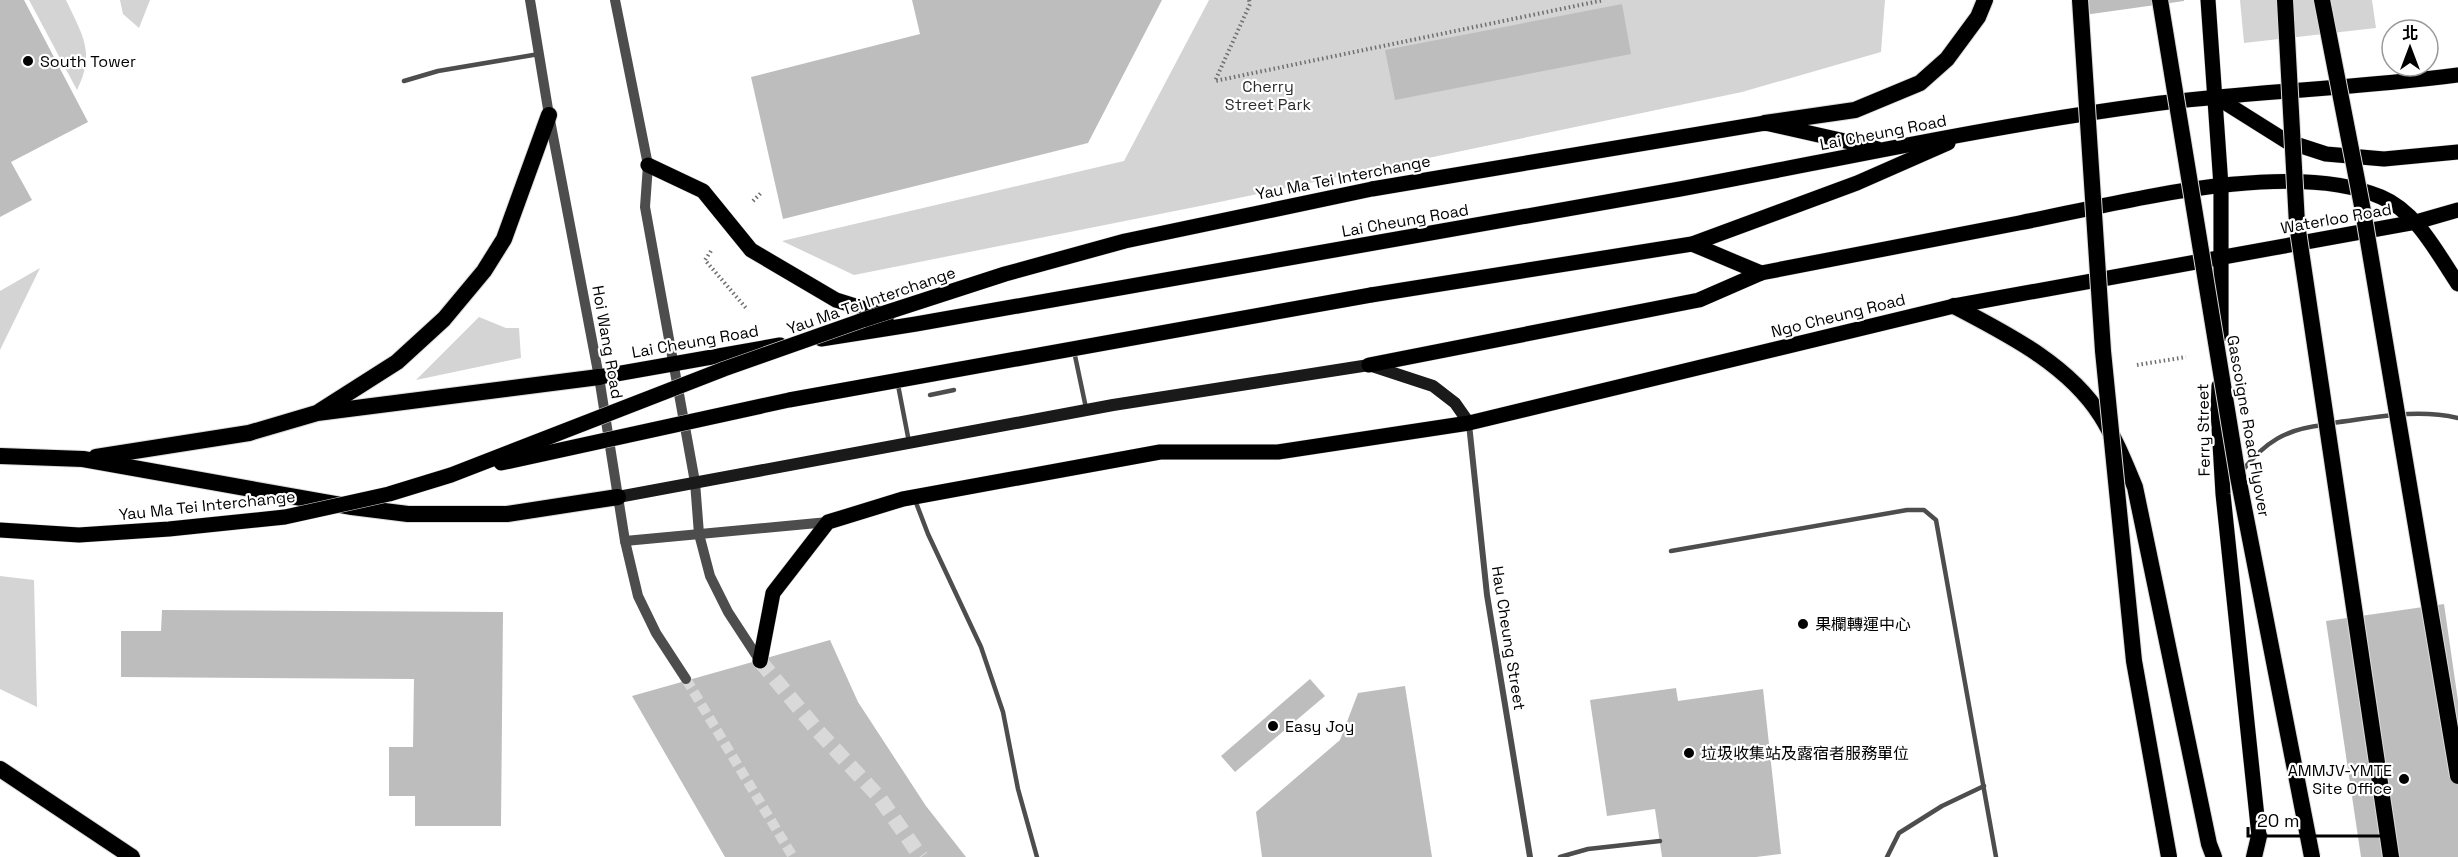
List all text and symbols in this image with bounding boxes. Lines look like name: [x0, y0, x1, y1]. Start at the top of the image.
north arrow: [2380, 18, 2440, 78]
text: 北: [2402, 23, 2418, 44]
place label: South Tower: [40, 51, 136, 72]
marker: South Tower: [21, 54, 35, 68]
park label: Cherry Street Park: [1225, 76, 1312, 115]
street label: Lai Cheung Road: [1818, 110, 1948, 155]
street label: Yau Ma Tei Interchange: [1254, 150, 1432, 205]
street label: Waterloo Road: [2279, 198, 2393, 239]
street label: Lai Cheung Road: [1340, 199, 1470, 242]
street label: Yau Ma Tei Interchange: [784, 262, 958, 339]
street label: Hoi Wang Road: [587, 284, 628, 400]
street label: Ngo Cheung Road: [1769, 289, 1907, 342]
street label: Lai Cheung Road: [630, 320, 760, 363]
street label: Gascoigne Road Flyover: [2222, 334, 2275, 519]
street label: Ferry Street: [2192, 383, 2215, 477]
street label: Yau Ma Tei Interchange: [118, 486, 296, 525]
street label: Hau Cheung Street: [1487, 564, 1530, 712]
place label: 果欄轉運中心: [1815, 614, 1911, 635]
marker: 果欄轉運中心: [1796, 617, 1810, 631]
place label: Easy Joy: [1285, 716, 1354, 737]
marker: Easy Joy: [1266, 719, 1280, 733]
place label: 垃圾收集站及露宿者服務單位: [1701, 743, 1909, 764]
marker: 垃圾收集站及露宿者服務單位: [1682, 746, 1696, 760]
place label: AMMJV-YMTE Site Office: [2288, 760, 2392, 799]
marker: AMMJV-YMTE Site Office: [2397, 772, 2411, 786]
scale bar: [2248, 800, 2386, 838]
text: 20 m: [2257, 809, 2300, 832]

